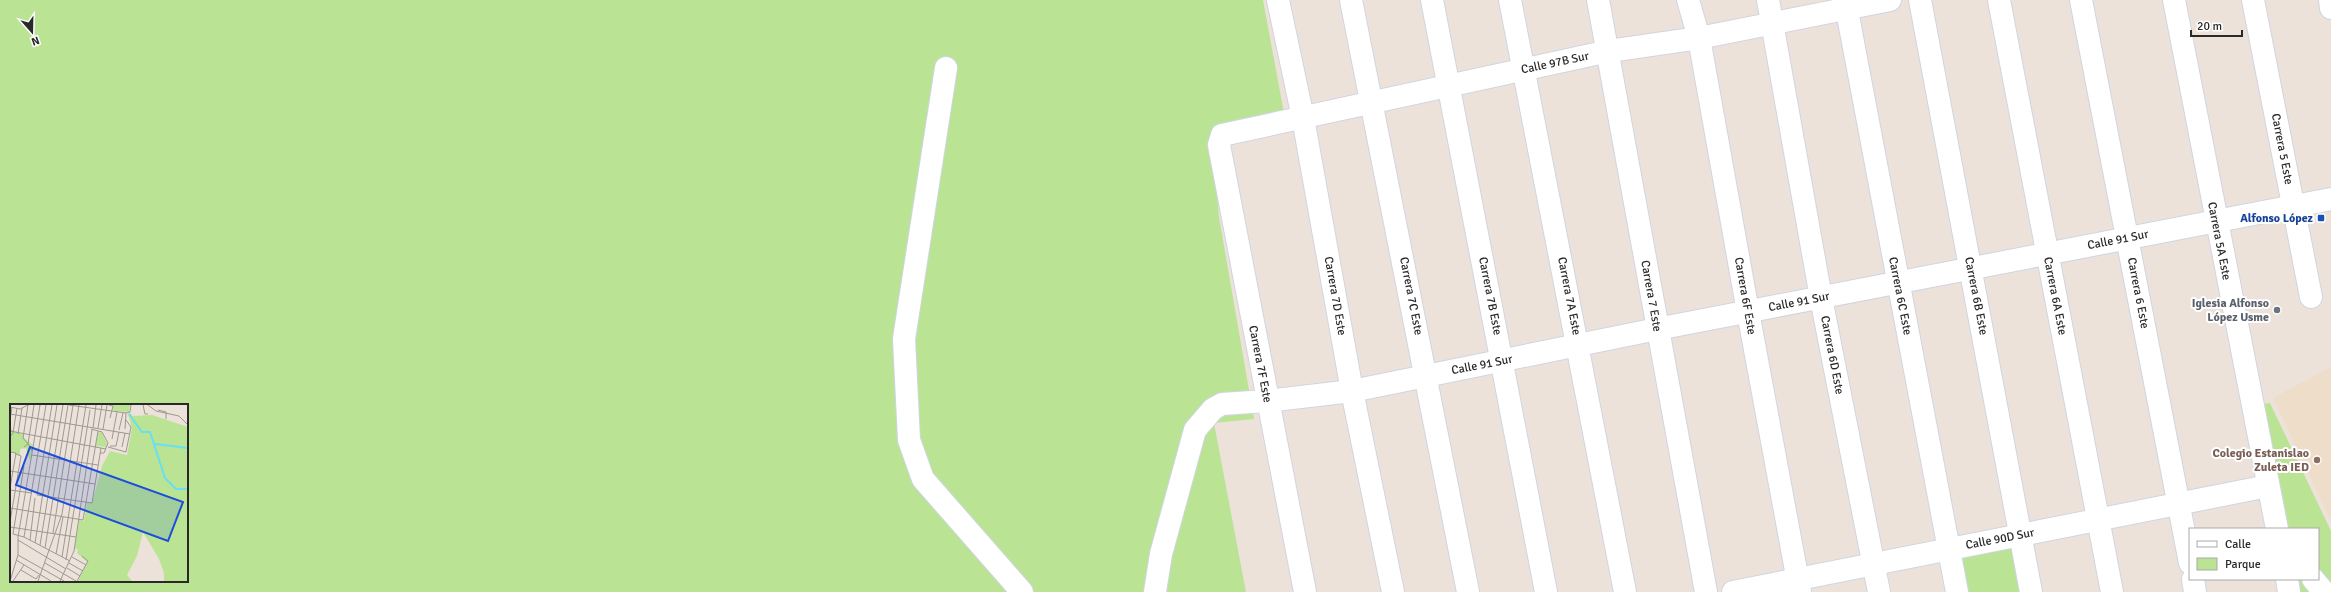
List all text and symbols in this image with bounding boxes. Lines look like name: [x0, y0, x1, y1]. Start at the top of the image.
north arrow: [12, 12, 52, 52]
scale bar: [2191, 12, 2242, 38]
text: 20 m: [2197, 19, 2222, 34]
text: N: [29, 34, 41, 48]
street label: Calle 97B Sur: [1520, 48, 1591, 78]
street label: Carrera 5 Este: [2268, 112, 2296, 186]
street label: Carrera 5A Este: [2204, 201, 2234, 281]
place label: Alfonso López: [2240, 211, 2314, 226]
marker: Alfonso López: [2316, 213, 2326, 223]
street label: Calle 91 Sur: [2086, 227, 2150, 253]
street label: Carrera 7D Este: [1321, 255, 1349, 337]
street label: Carrera 7C Este: [1396, 256, 1426, 336]
street label: Carrera 7B Este: [1475, 256, 1505, 336]
street label: Carrera 7A Este: [1554, 256, 1584, 336]
street label: Carrera 6F Este: [1731, 256, 1759, 336]
street label: Carrera 6C Este: [1885, 256, 1915, 336]
street label: Carrera 6B Este: [1961, 256, 1991, 336]
street label: Carrera 6A Este: [2040, 256, 2070, 336]
street label: Carrera 6 Este: [2124, 256, 2152, 330]
street label: Carrera 7 Este: [1637, 259, 1665, 333]
street label: Calle 91 Sur: [1767, 289, 1831, 315]
place label: Iglesia Alfonso López Usme: [2192, 296, 2269, 325]
marker: Iglesia Alfonso López Usme: [2272, 305, 2282, 315]
street label: Carrera 6D Este: [1817, 314, 1847, 396]
street label: Carrera 7F Este: [1245, 324, 1275, 404]
street label: Calle 91 Sur: [1450, 352, 1514, 378]
inset map: [10, 404, 188, 582]
place label: Colegio Estanislao Zuleta IED: [2213, 446, 2309, 475]
marker: Colegio Estanislao Zuleta IED: [2312, 455, 2322, 465]
street label: Calle 90D Sur: [1964, 525, 2036, 553]
legend: [2189, 528, 2319, 580]
text: Calle: [2225, 537, 2251, 552]
text: Parque: [2225, 557, 2261, 572]

